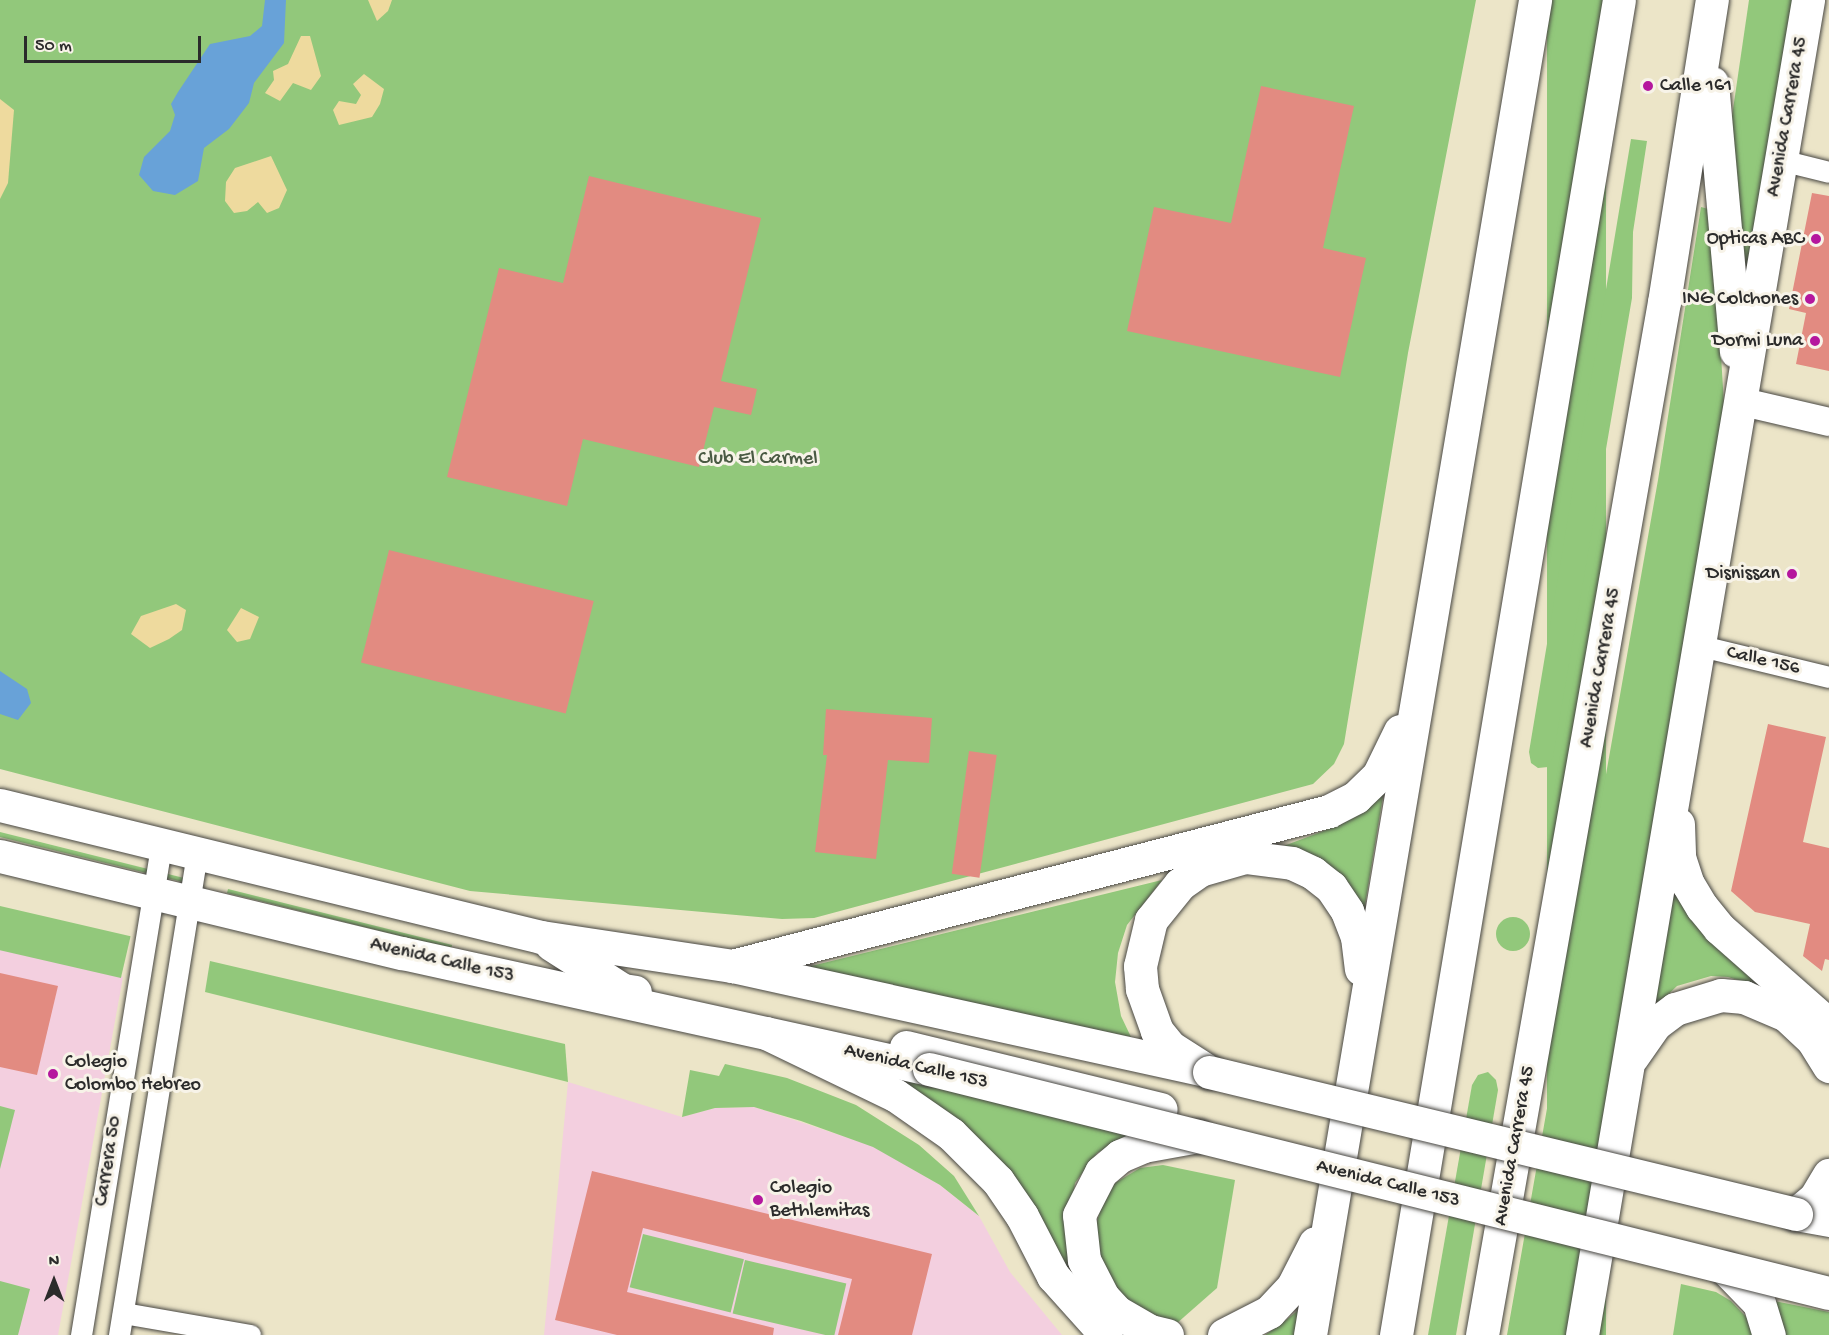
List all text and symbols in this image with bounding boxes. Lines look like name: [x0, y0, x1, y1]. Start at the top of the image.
scale bar: [27, 24, 204, 62]
street label: Avenida Carrera 45: [1762, 35, 1814, 199]
text: 50 m: [35, 36, 72, 57]
place label: Calle 161: [1660, 74, 1732, 98]
marker: Calle 161: [1641, 79, 1655, 93]
place label: Opticas ABC: [1707, 227, 1804, 251]
marker: Opticas ABC: [1809, 232, 1823, 246]
place label: ING Colchones: [1682, 287, 1798, 311]
marker: ING Colchones: [1803, 292, 1817, 306]
place label: Dormi Luna: [1712, 329, 1803, 353]
marker: Dormi Luna: [1808, 334, 1822, 348]
park label: Club El Carmel: [698, 447, 818, 471]
place label: Disnissan: [1706, 562, 1780, 586]
marker: Disnissan: [1785, 567, 1799, 581]
street label: Avenida Carrera 45: [1575, 586, 1627, 750]
street label: Calle 156: [1724, 641, 1802, 681]
street label: Avenida Calle 153: [368, 933, 516, 989]
street label: Avenida Calle 153: [842, 1039, 990, 1095]
place label: Colegio Colombo Hebreo: [65, 1050, 201, 1097]
street label: Avenida Carrera 45: [1489, 1064, 1541, 1228]
marker: Colegio Colombo Hebreo: [46, 1067, 60, 1081]
street label: Carrera 50: [90, 1114, 128, 1208]
street label: Avenida Calle 153: [1314, 1155, 1462, 1213]
place label: Colegio Bethlemitas: [770, 1176, 869, 1223]
marker: Colegio Bethlemitas: [751, 1193, 765, 1207]
north arrow: [24, 1251, 84, 1311]
text: N: [49, 1253, 59, 1272]

